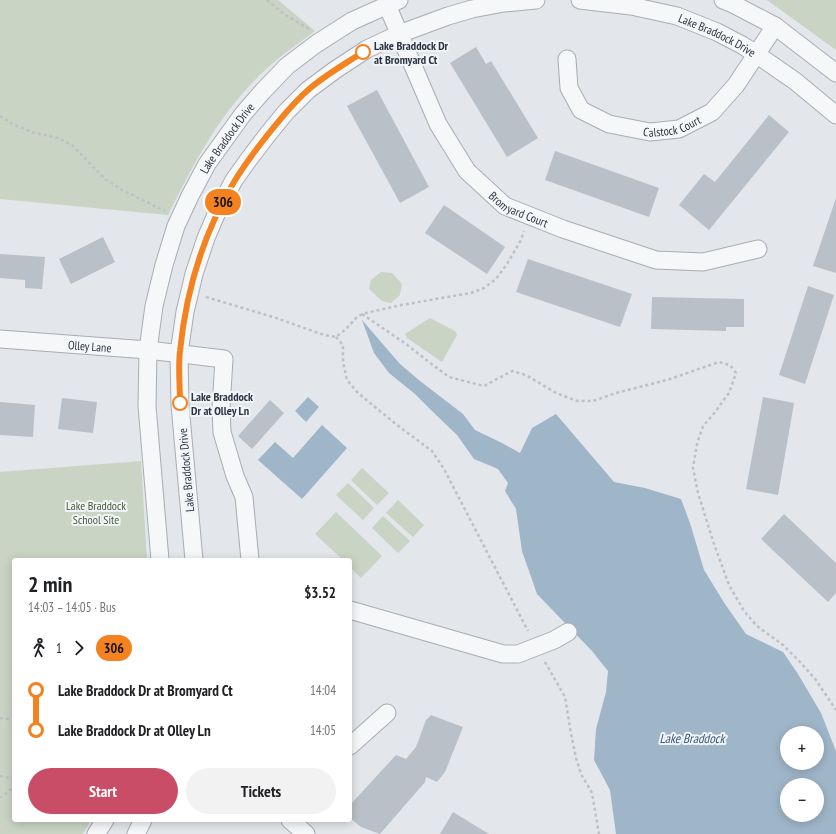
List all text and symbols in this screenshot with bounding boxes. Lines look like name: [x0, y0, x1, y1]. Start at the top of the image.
street label: Lake Braddock Drive: [677, 10, 759, 60]
place label: Lake Braddock Dr at Bromyard Ct: [374, 38, 449, 67]
marker: Lake Braddock Dr at Bromyard Ct: [355, 44, 371, 60]
street label: Lake Braddock Drive: [196, 99, 257, 176]
street label: Calstock Court: [642, 111, 704, 140]
street label: Bromyard Court: [486, 188, 551, 230]
line badge: 306: [200, 189, 246, 215]
text: 306: [213, 193, 233, 211]
street label: Olley Lane: [67, 337, 112, 355]
place label: Lake Braddock Dr at Olley Ln: [191, 389, 253, 418]
marker: Lake Braddock Dr at Olley Ln: [172, 395, 188, 411]
street label: Lake Braddock Drive: [175, 427, 197, 512]
park label: Lake Braddock School Site: [66, 498, 126, 527]
text: 2 min: [28, 570, 72, 598]
text: $3.52: [304, 583, 336, 602]
text: 14:03 – 14:05 · Bus: [28, 599, 116, 616]
icon: walk: [28, 637, 50, 659]
icon: forward: [68, 637, 90, 659]
text: 306: [104, 639, 124, 657]
text: 1: [56, 640, 62, 657]
text: Lake Braddock Dr at Bromyard Ct: [58, 681, 233, 700]
text: 14:04: [310, 682, 336, 699]
text: Lake Braddock Dr at Olley Ln: [58, 721, 211, 740]
text: 14:05: [310, 722, 336, 739]
map controls: [780, 726, 824, 822]
button: +: [780, 726, 824, 770]
water label: Lake Braddock: [660, 730, 726, 747]
button: Start: [28, 768, 178, 814]
button: Tickets: [186, 768, 336, 814]
button: −: [780, 778, 824, 822]

